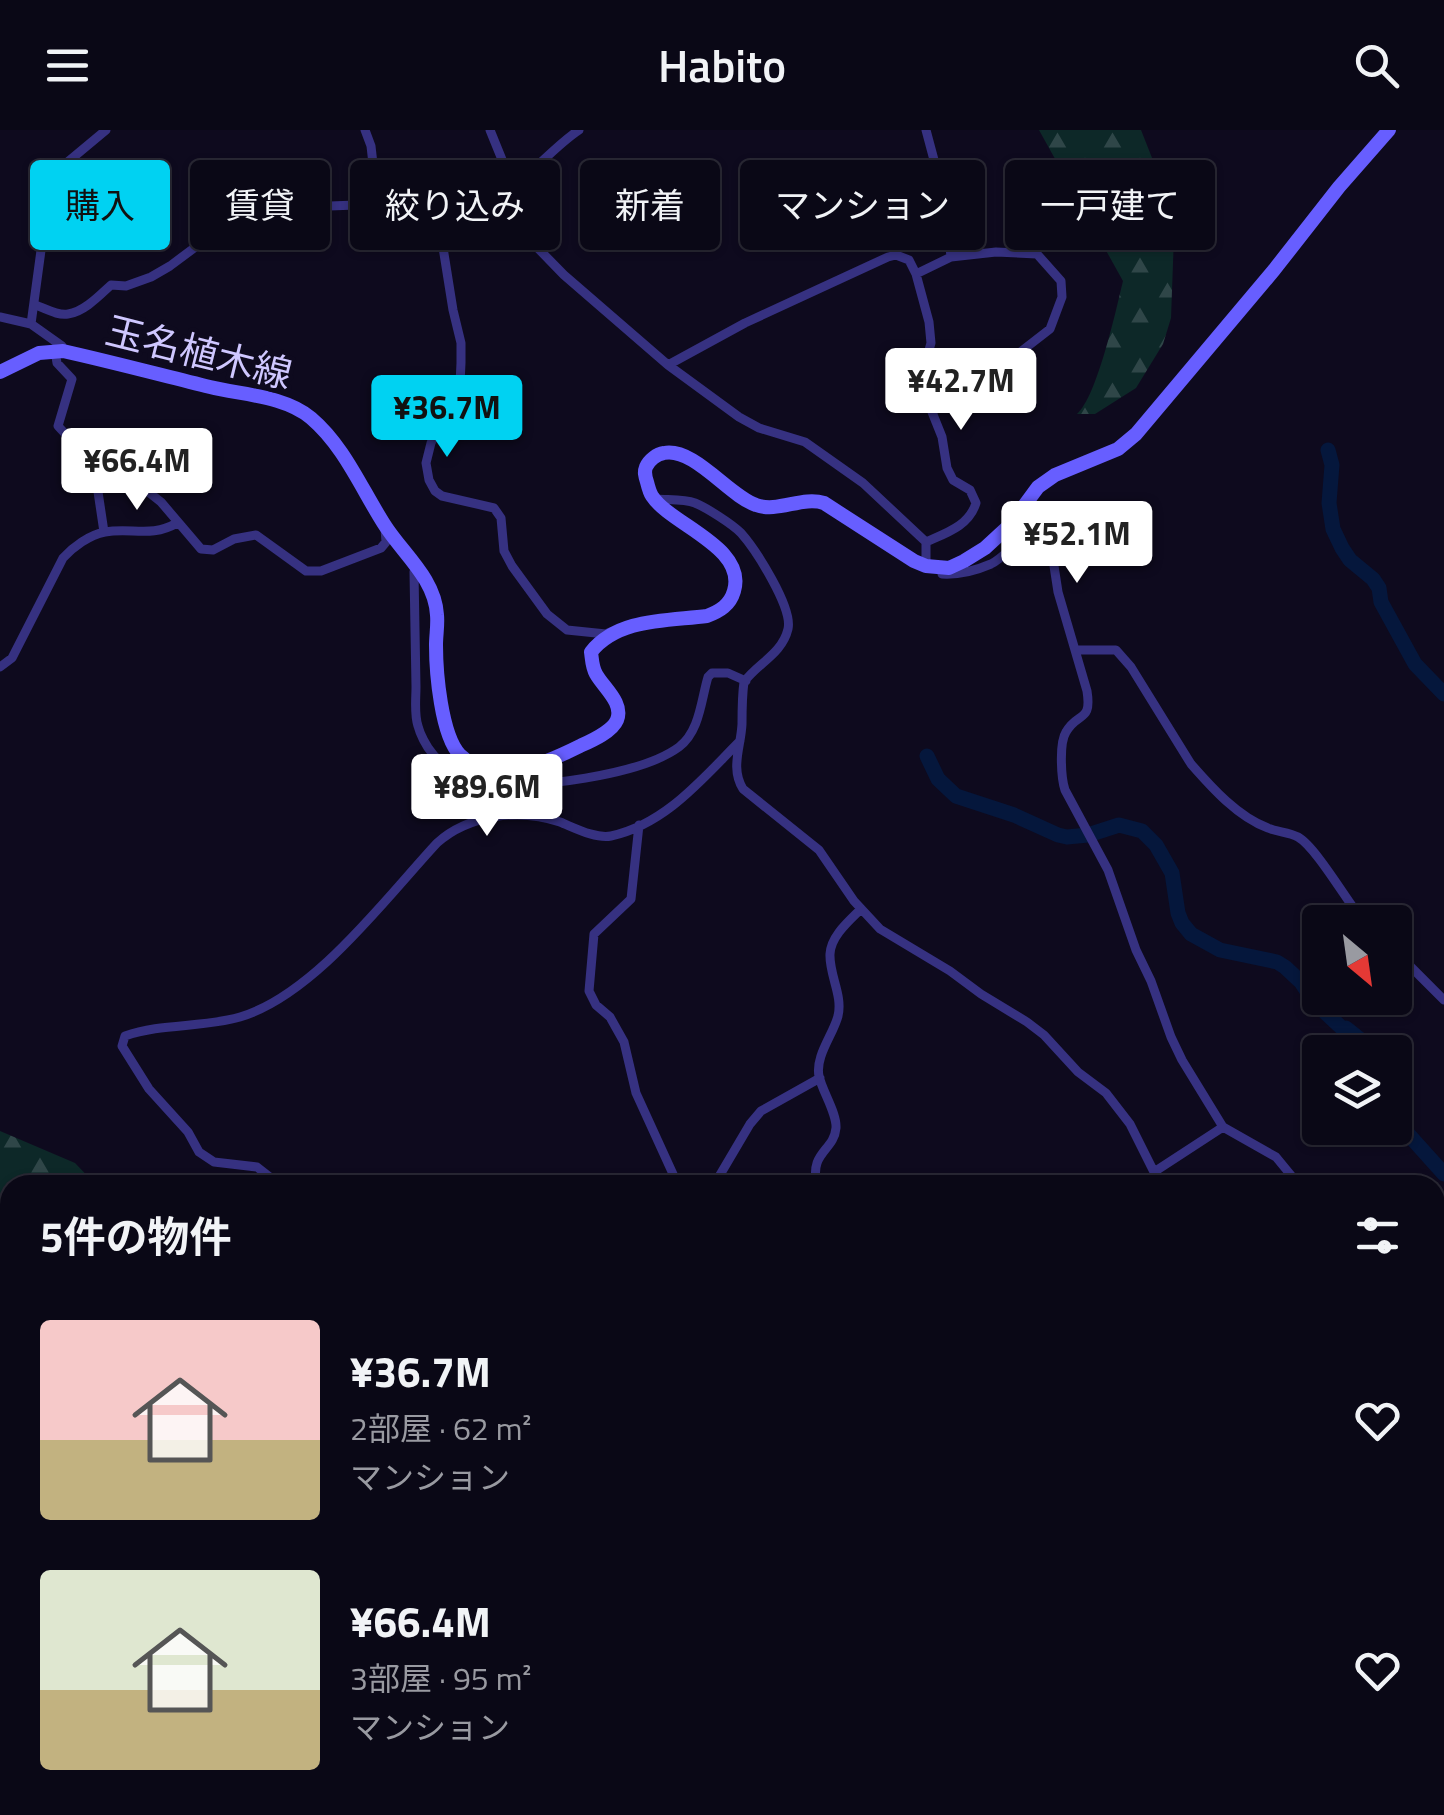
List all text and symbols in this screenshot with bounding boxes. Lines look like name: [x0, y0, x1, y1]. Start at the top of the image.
text: Habito: [658, 31, 786, 99]
icon: menu: [40, 38, 95, 93]
icon: search: [1349, 38, 1404, 93]
chip: 購入: [30, 160, 170, 250]
chip: 賃貸: [190, 160, 330, 250]
chip: 絞り込み: [350, 160, 560, 250]
chip: 新着: [580, 160, 720, 250]
chip: マンション: [740, 160, 985, 250]
chip: 一戸建て: [1005, 160, 1215, 250]
street label: 玉名植木線: [100, 301, 298, 403]
pin: ¥42.7M: [880, 348, 1042, 433]
text: ¥42.7M: [907, 356, 1015, 404]
pin: ¥36.7M: [366, 375, 528, 460]
text: ¥36.7M: [393, 383, 501, 431]
pin: ¥66.4M: [56, 428, 218, 513]
text: ¥66.4M: [83, 436, 191, 484]
pin: ¥52.1M: [996, 501, 1158, 586]
text: ¥52.1M: [1023, 509, 1131, 557]
pin: ¥89.6M: [406, 754, 568, 839]
text: ¥89.6M: [433, 762, 541, 810]
north arrow: [1302, 905, 1412, 1015]
map controls: [1302, 905, 1412, 1145]
button: layers: [1302, 1035, 1412, 1145]
text: 5件の物件: [40, 1204, 232, 1268]
icon: filters: [1350, 1208, 1405, 1263]
text: ¥36.7M: [350, 1339, 491, 1403]
icon: home: [120, 1360, 240, 1480]
icon: heart: [1350, 1393, 1405, 1448]
text: 2部屋 · 62 m²: [350, 1404, 532, 1452]
text: マンション: [350, 1453, 510, 1501]
text: ¥66.4M: [350, 1589, 491, 1653]
icon: home: [120, 1610, 240, 1730]
icon: heart: [1350, 1643, 1405, 1698]
text: 3部屋 · 95 m²: [350, 1654, 532, 1702]
text: マンション: [350, 1703, 510, 1751]

